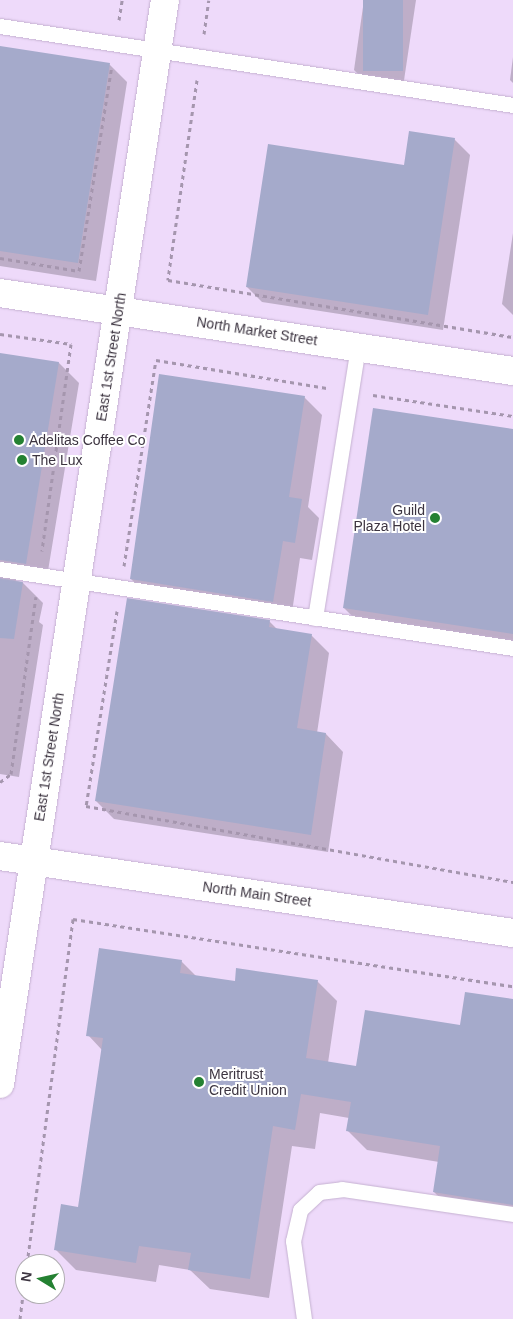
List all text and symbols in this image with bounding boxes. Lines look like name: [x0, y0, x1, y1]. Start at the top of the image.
street label: East 1st Street North: [93, 292, 129, 422]
street label: North Market Street: [195, 313, 319, 349]
place label: Adelitas Coffee Co: [29, 432, 145, 448]
marker: Adelitas Coffee Co: [13, 434, 25, 446]
place label: The Lux: [32, 452, 83, 468]
marker: The Lux: [16, 454, 28, 466]
place label: Guild Plaza Hotel: [353, 502, 425, 534]
marker: Guild Plaza Hotel: [429, 512, 441, 524]
street label: East 1st Street North: [31, 692, 67, 822]
street label: North Main Street: [202, 878, 312, 910]
place label: Meritrust Credit Union: [209, 1066, 287, 1098]
marker: Meritrust Credit Union: [193, 1076, 205, 1088]
north arrow: [15, 1254, 65, 1304]
text: N: [17, 1271, 35, 1283]

